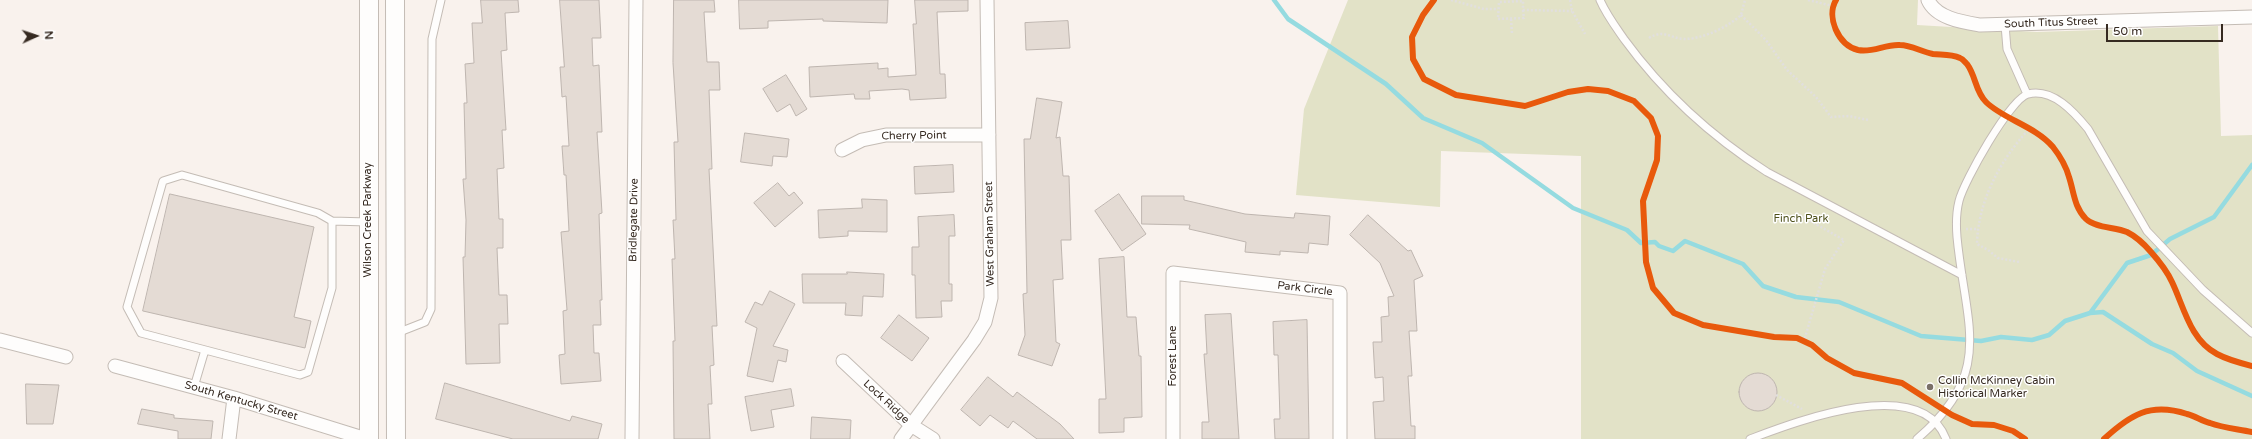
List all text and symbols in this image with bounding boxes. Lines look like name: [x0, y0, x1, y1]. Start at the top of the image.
street label: South Titus Street: [2004, 15, 2098, 31]
north arrow: [16, 16, 56, 56]
scale bar: [2108, 16, 2225, 42]
text: 50 m: [2113, 24, 2142, 38]
text: N: [42, 31, 55, 40]
street label: Cherry Point: [881, 129, 947, 143]
street label: Wilson Creek Parkway: [361, 162, 375, 278]
street label: Bridlegate Drive: [627, 178, 641, 262]
street label: West Graham Street: [982, 181, 998, 287]
park label: Finch Park: [1774, 212, 1828, 226]
street label: Park Circle: [1277, 279, 1333, 299]
street label: Forest Lane: [1166, 326, 1180, 386]
place label: Collin McKinney Cabin Historical Marker: [1938, 374, 2055, 400]
street label: Lock Ridge: [860, 377, 912, 427]
street label: South Kentucky Street: [183, 379, 299, 423]
marker: Collin McKinney Cabin Historical Marker: [1925, 382, 1935, 392]

